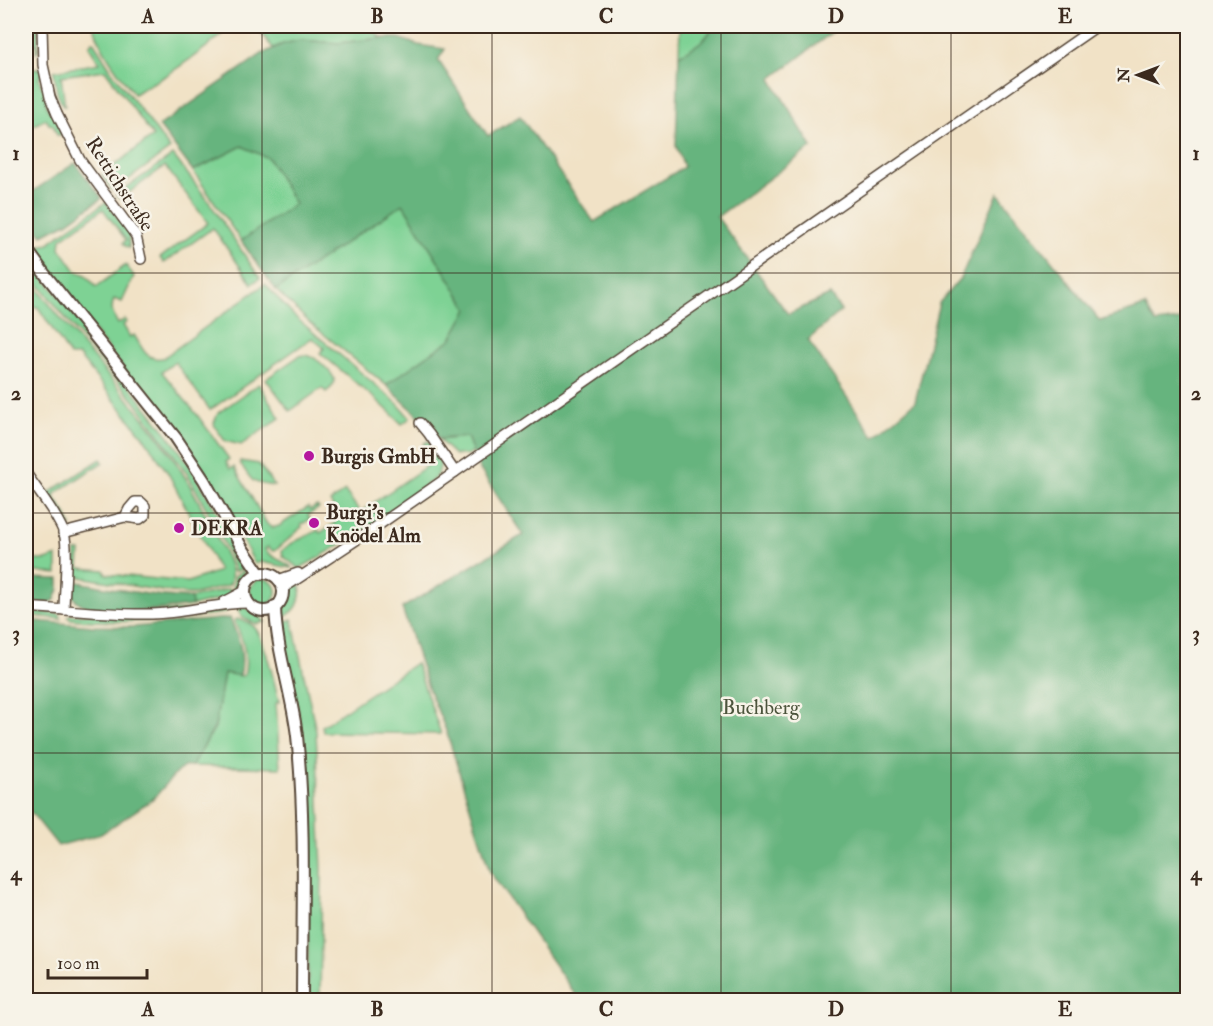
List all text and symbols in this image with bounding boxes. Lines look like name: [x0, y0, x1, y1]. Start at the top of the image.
text: A: [141, 4, 155, 29]
text: B: [370, 4, 384, 29]
text: C: [599, 4, 613, 29]
text: D: [828, 4, 844, 29]
text: E: [1058, 4, 1073, 29]
north arrow: [1108, 45, 1168, 105]
text: N: [1114, 67, 1134, 83]
street label: Rettichstraße: [80, 132, 160, 236]
text: 1: [12, 141, 20, 166]
text: 1: [1192, 141, 1200, 166]
text: 2: [11, 381, 21, 406]
text: 2: [1191, 381, 1201, 406]
place label: Burgis GmbH: [321, 444, 436, 470]
marker: Burgis GmbH: [302, 449, 316, 463]
place label: Burgi's Knödel Alm: [326, 500, 421, 548]
place label: DEKRA: [191, 516, 263, 541]
marker: Burgi's Knödel Alm: [307, 516, 321, 530]
marker: DEKRA: [172, 521, 186, 535]
text: 3: [12, 621, 20, 646]
text: 3: [1192, 621, 1200, 646]
park label: Buchberg: [722, 695, 801, 720]
text: 4: [10, 861, 23, 886]
text: 4: [1190, 861, 1203, 886]
scale bar: [48, 942, 147, 980]
text: 100 m: [57, 952, 100, 975]
text: A: [141, 997, 155, 1022]
text: B: [370, 997, 384, 1022]
text: C: [599, 997, 613, 1022]
text: D: [828, 997, 844, 1022]
text: E: [1058, 997, 1073, 1022]

